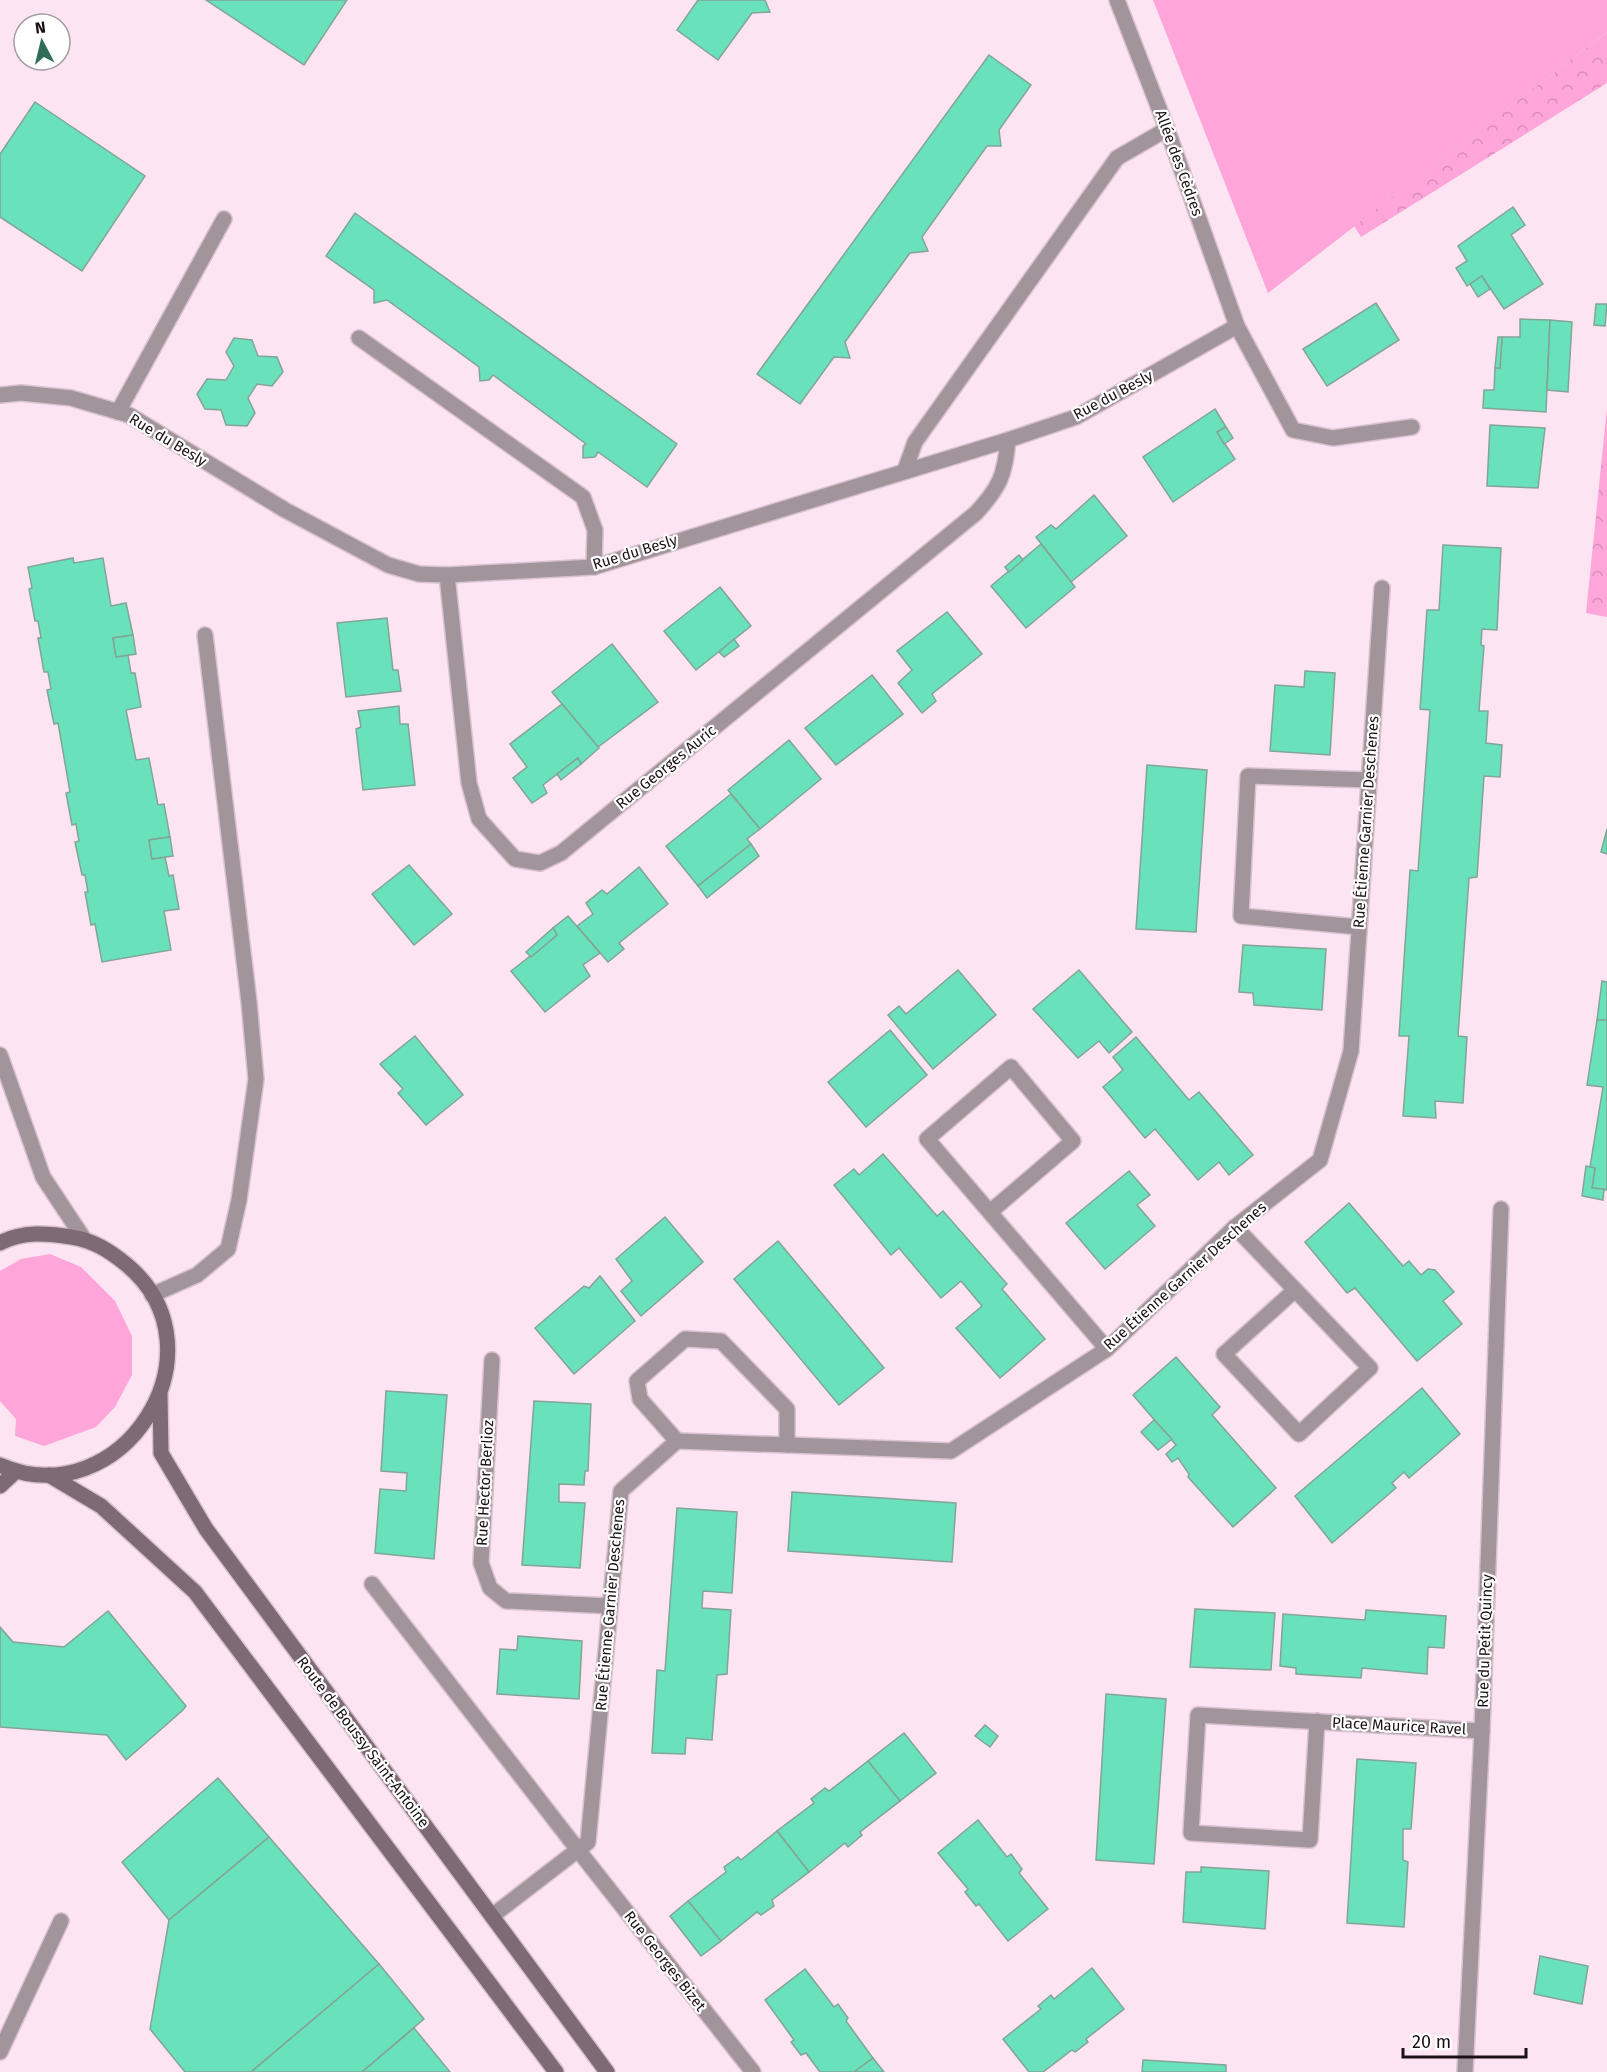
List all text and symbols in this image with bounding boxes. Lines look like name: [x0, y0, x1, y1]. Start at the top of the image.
north arrow: [12, 12, 72, 72]
text: N: [34, 18, 47, 38]
street label: Allée des Cèdres: [1151, 108, 1207, 218]
street label: Rue du Besly: [1070, 366, 1156, 424]
street label: Rue du Besly: [126, 410, 211, 471]
street label: Rue du Besly: [591, 530, 680, 573]
street label: Rue Étienne Garnier Deschenes: [1350, 715, 1382, 929]
street label: Rue Georges Auric: [612, 721, 720, 813]
street label: Rue Étienne Garnier Deschenes: [1100, 1198, 1270, 1354]
street label: Rue Hector Berlioz: [473, 1419, 497, 1546]
street label: Rue Étienne Garnier Deschenes: [592, 1498, 628, 1712]
street label: Rue du Petit Quincy: [1474, 1573, 1496, 1708]
street label: Route de Boussy Saint-Antoine: [293, 1653, 433, 1831]
street label: Place Maurice Ravel: [1331, 1713, 1467, 1739]
street label: Rue Georges Bizet: [620, 1907, 710, 2015]
scale bar: [1403, 2021, 1526, 2059]
text: 20 m: [1412, 2031, 1451, 2053]

